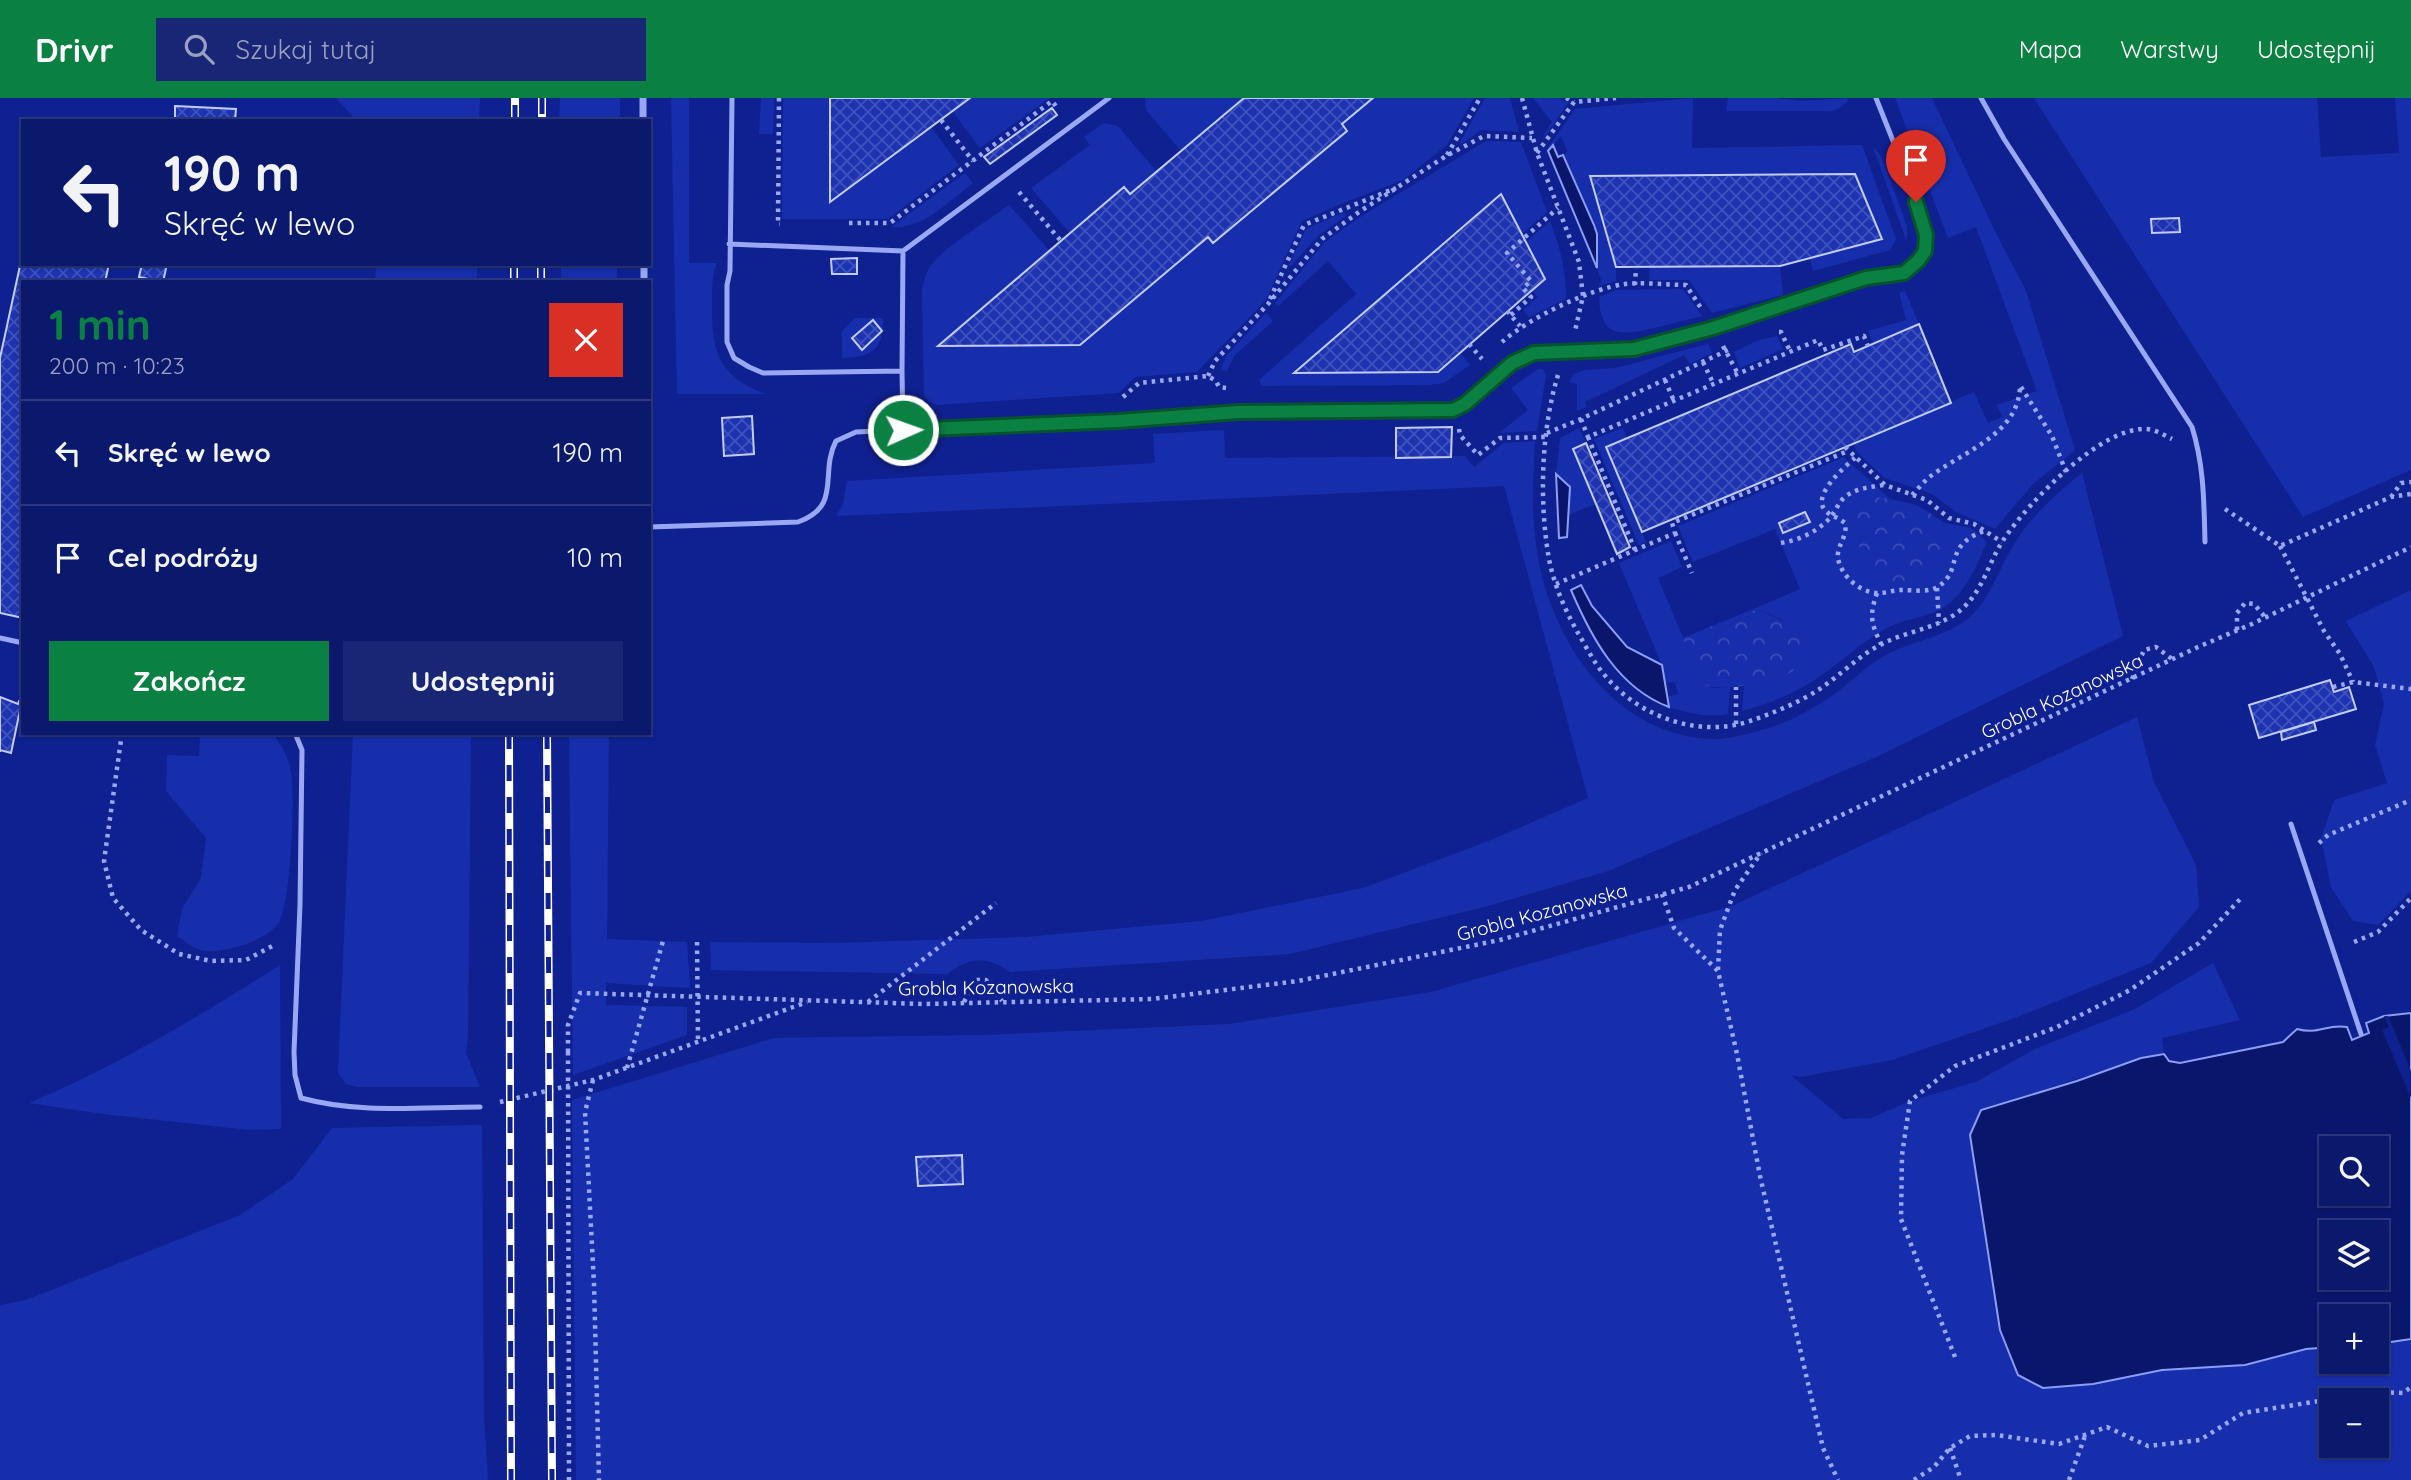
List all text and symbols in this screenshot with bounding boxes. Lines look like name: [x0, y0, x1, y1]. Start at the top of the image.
search box: [156, 18, 646, 81]
text: Drivr: [35, 29, 114, 70]
icon: search: [180, 30, 218, 68]
text: Szukaj tutaj: [236, 33, 376, 66]
text: Mapa: [2019, 34, 2082, 64]
text: Warstwy: [2120, 34, 2219, 64]
text: Udostępnij: [2257, 34, 2376, 64]
pin: [1886, 130, 1946, 202]
icon: arrive: [1897, 141, 1935, 179]
text: 190 m: [164, 142, 300, 203]
icon: left: [49, 147, 140, 238]
text: Skręć w lewo: [164, 203, 355, 243]
text: 1 min: [49, 298, 151, 351]
button: close: [549, 303, 623, 377]
text: 200 m · 10:23: [49, 351, 185, 380]
position arrow: [866, 393, 940, 467]
icon: left: [49, 434, 87, 472]
text: Skręć w lewo: [108, 436, 271, 469]
text: 190 m: [553, 436, 623, 469]
icon: arrive: [49, 539, 87, 577]
text: Cel podróży: [108, 541, 258, 574]
text: 10 m: [567, 541, 623, 574]
button: Zakończ: [49, 641, 329, 721]
button: Udostępnij: [343, 641, 623, 721]
street label: Grobla Kozanowska: [1977, 648, 2147, 744]
street label: Grobla Kozanowska: [1454, 878, 1630, 946]
street label: Grobla Kozanowska: [898, 973, 1074, 1001]
map controls: [2319, 1136, 2389, 1458]
button: search: [2319, 1136, 2389, 1206]
button: layers: [2319, 1220, 2389, 1290]
button: +: [2319, 1304, 2389, 1374]
button: −: [2319, 1388, 2389, 1458]

